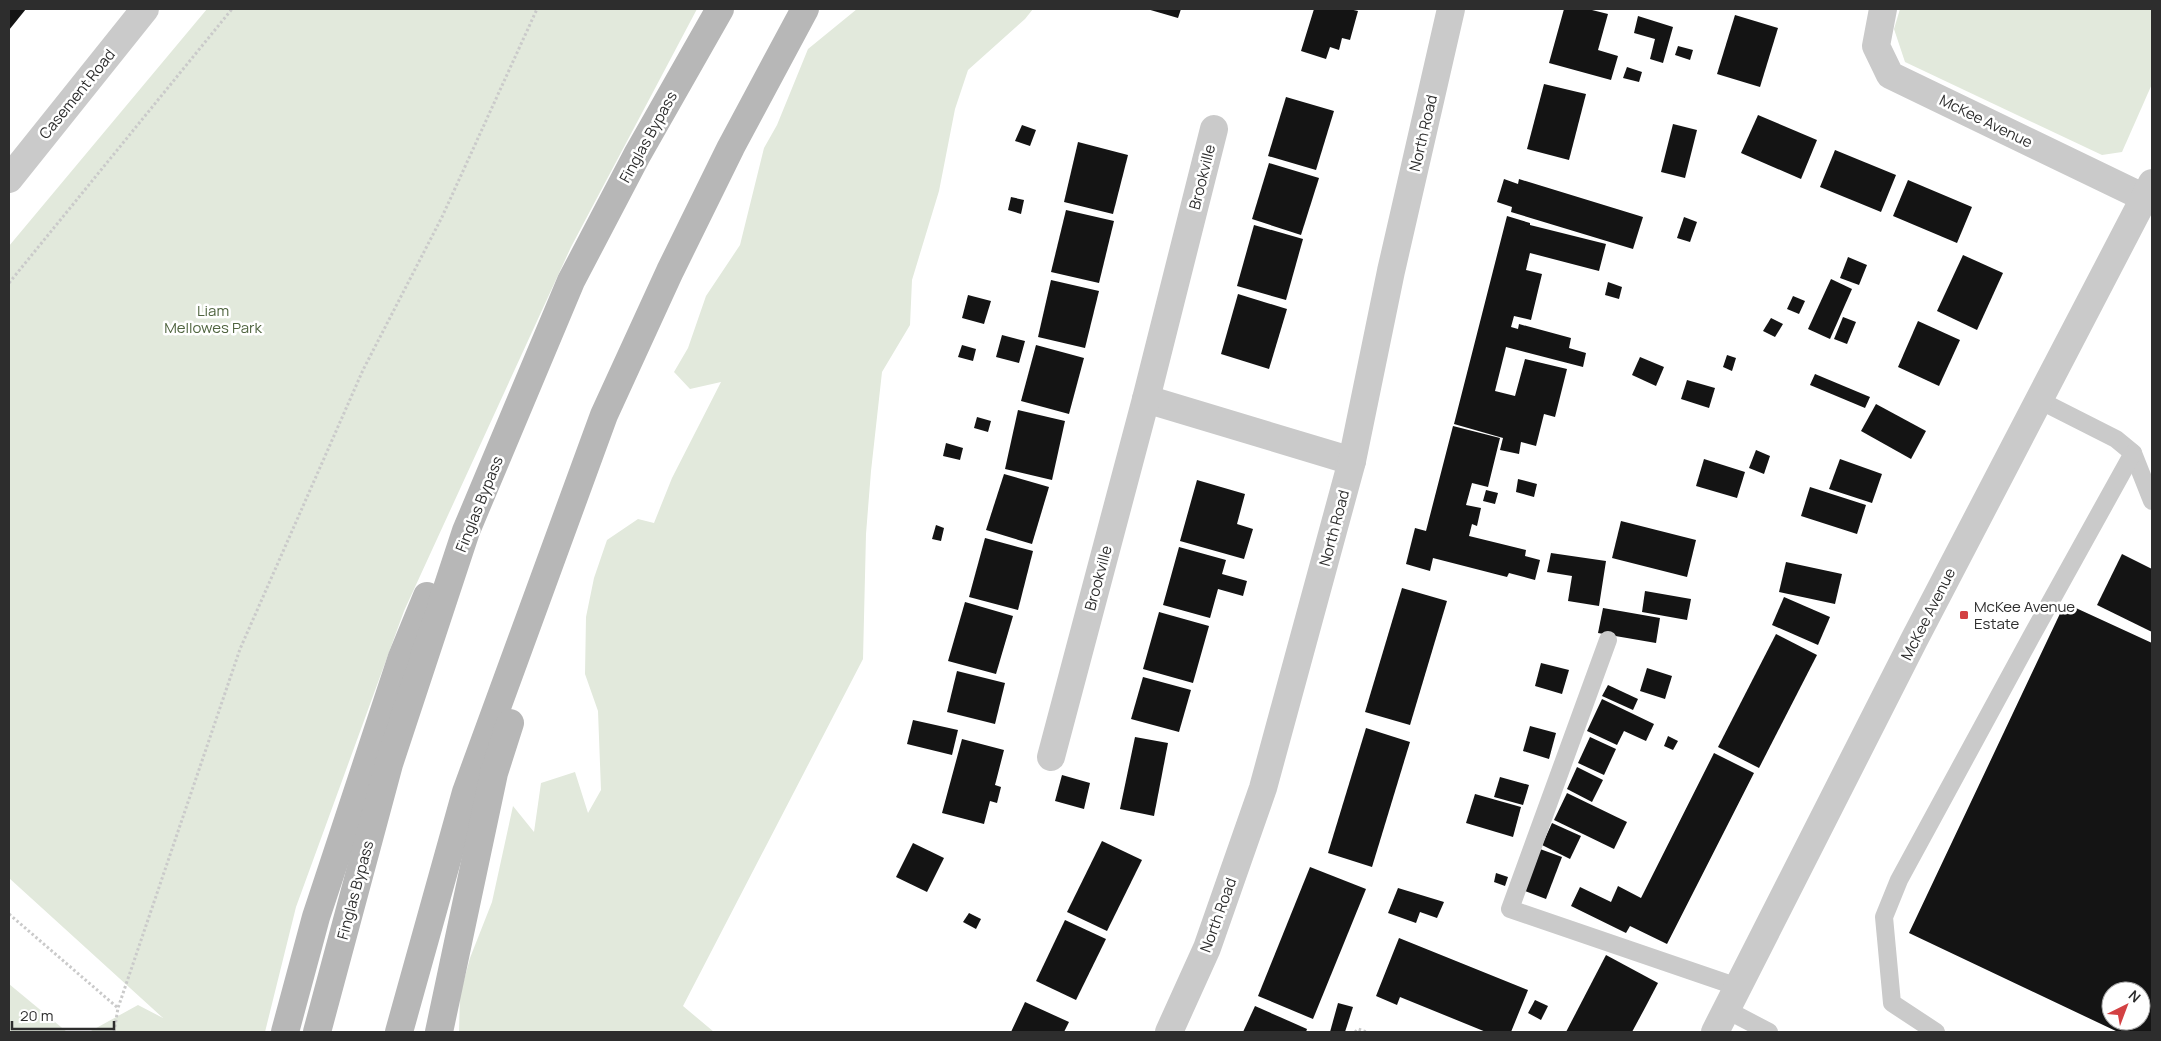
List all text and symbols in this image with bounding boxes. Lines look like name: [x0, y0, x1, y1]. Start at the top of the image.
street label: Casement Road: [34, 45, 120, 143]
street label: Finglas Bypass: [614, 87, 682, 187]
street label: McKee Avenue: [1936, 89, 2036, 153]
street label: North Road: [1404, 93, 1442, 173]
street label: Brookville: [1184, 142, 1220, 212]
park label: Liam Mellowes Park: [164, 300, 262, 338]
street label: Finglas Bypass: [450, 453, 508, 555]
street label: North Road: [1314, 488, 1354, 568]
street label: Brookville: [1079, 543, 1117, 613]
street label: McKee Avenue: [1896, 564, 1960, 664]
place label: McKee Avenue Estate: [1974, 596, 2075, 634]
marker: McKee Avenue Estate: [1958, 609, 1970, 621]
street label: Finglas Bypass: [332, 838, 378, 942]
street label: North Road: [1195, 875, 1241, 955]
north arrow: [2101, 981, 2151, 1031]
text: N: [2125, 986, 2145, 1006]
scale bar: [12, 998, 115, 1030]
text: 20 m: [20, 1005, 53, 1026]

